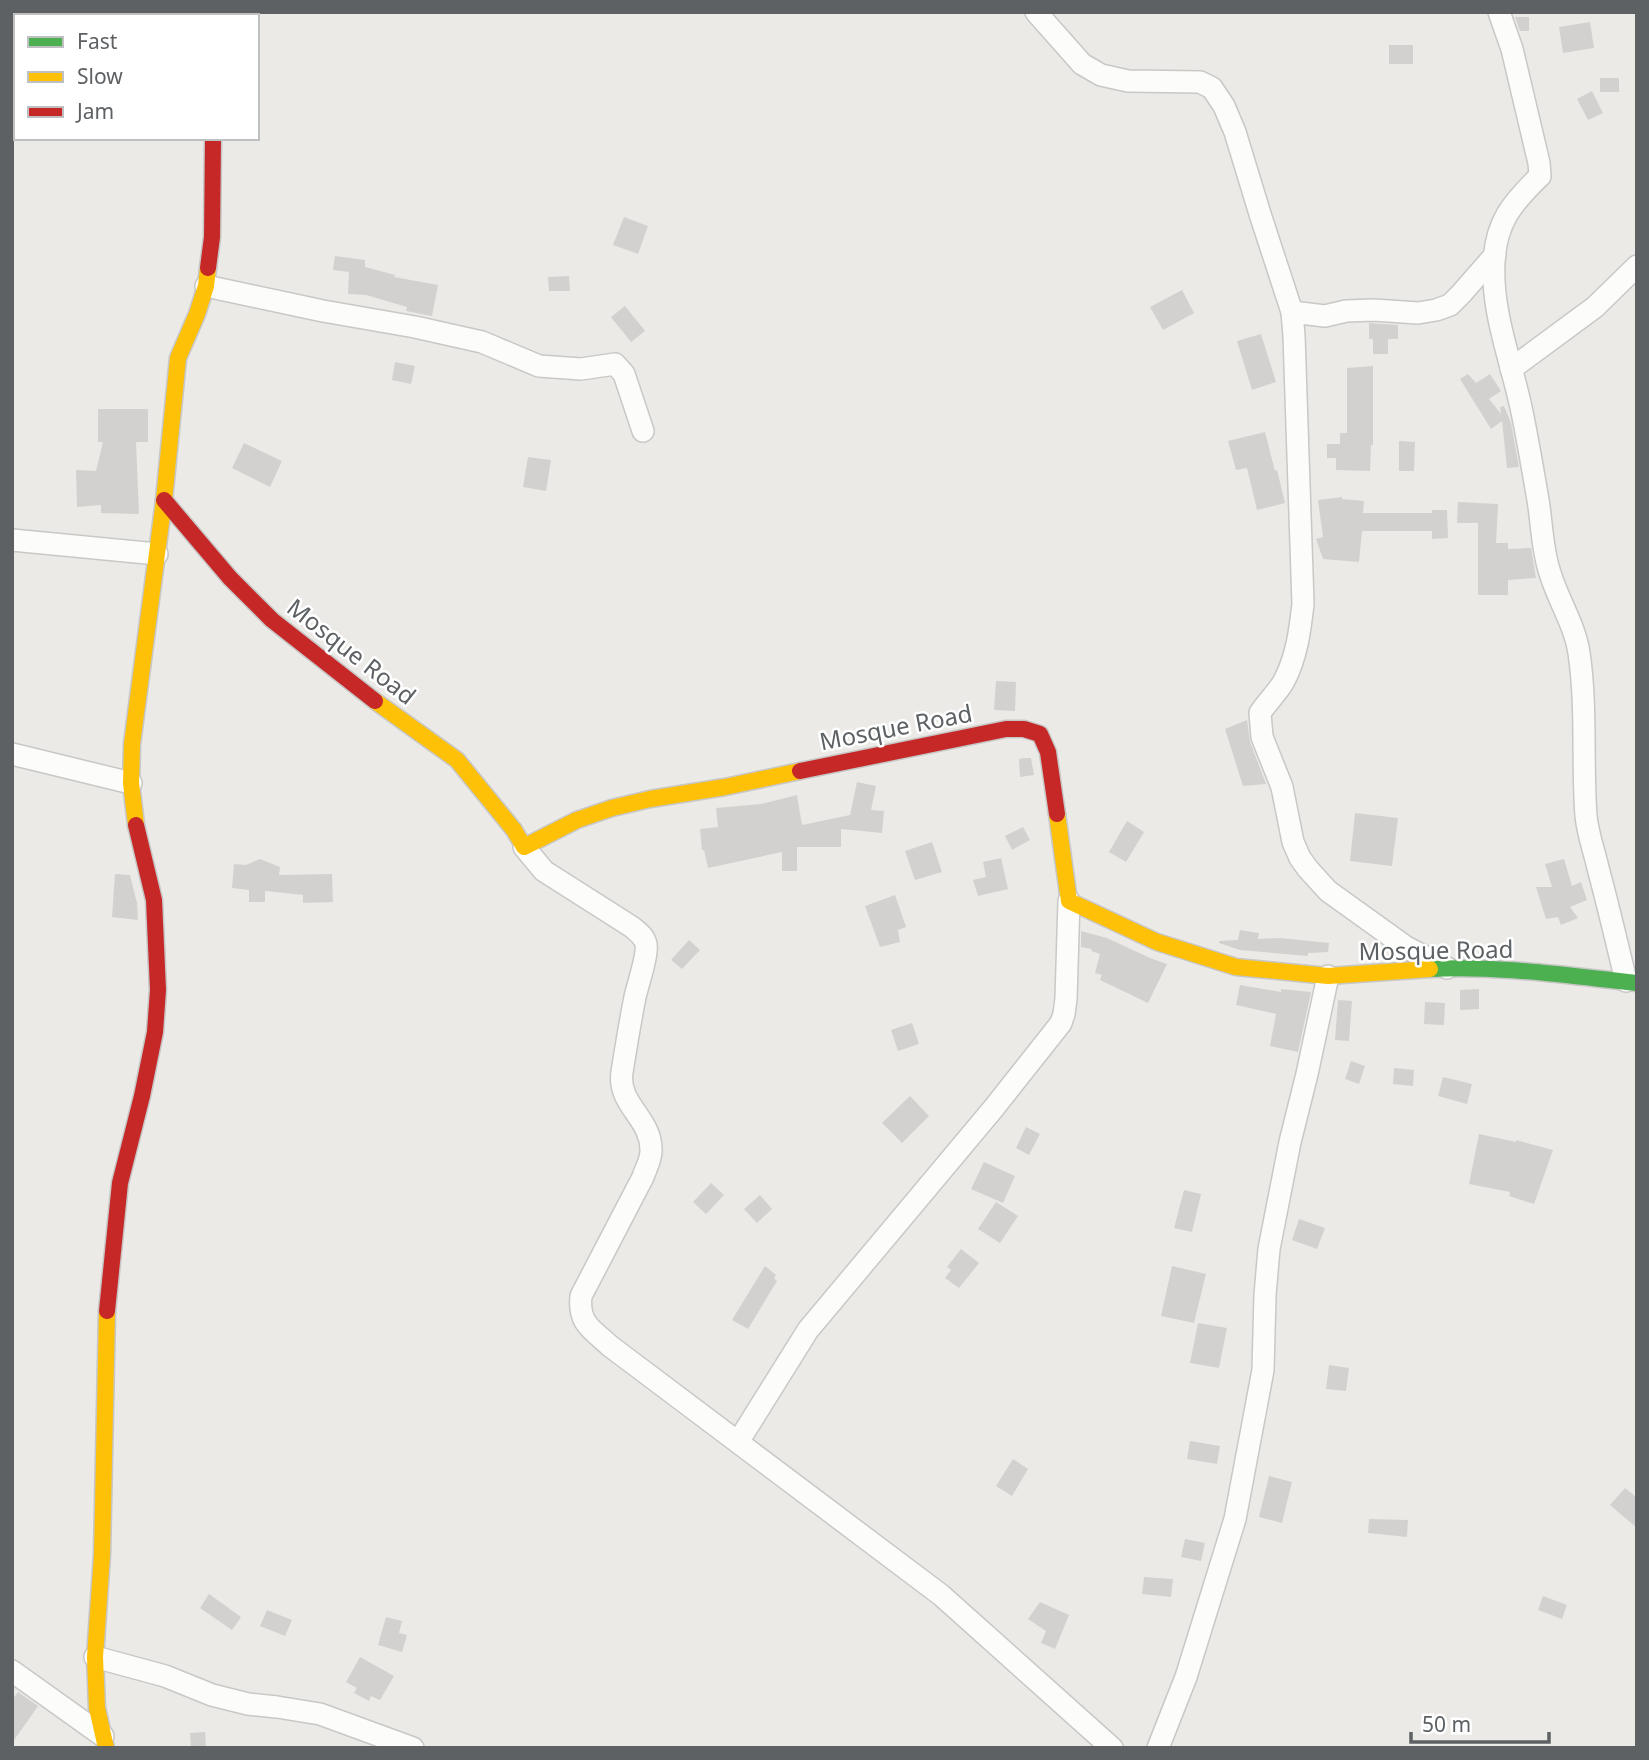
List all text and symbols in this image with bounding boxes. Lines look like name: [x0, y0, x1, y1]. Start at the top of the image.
legend: [14, 14, 259, 140]
text: Fast: [77, 27, 118, 55]
text: Slow: [77, 62, 123, 90]
text: Jam: [75, 97, 114, 125]
street label: Mosque Road: [281, 590, 423, 711]
street label: Mosque Road: [817, 696, 975, 757]
street label: Mosque Road: [1358, 932, 1514, 967]
scale bar: [1411, 1700, 1549, 1744]
text: 50 m: [1422, 1710, 1471, 1738]

